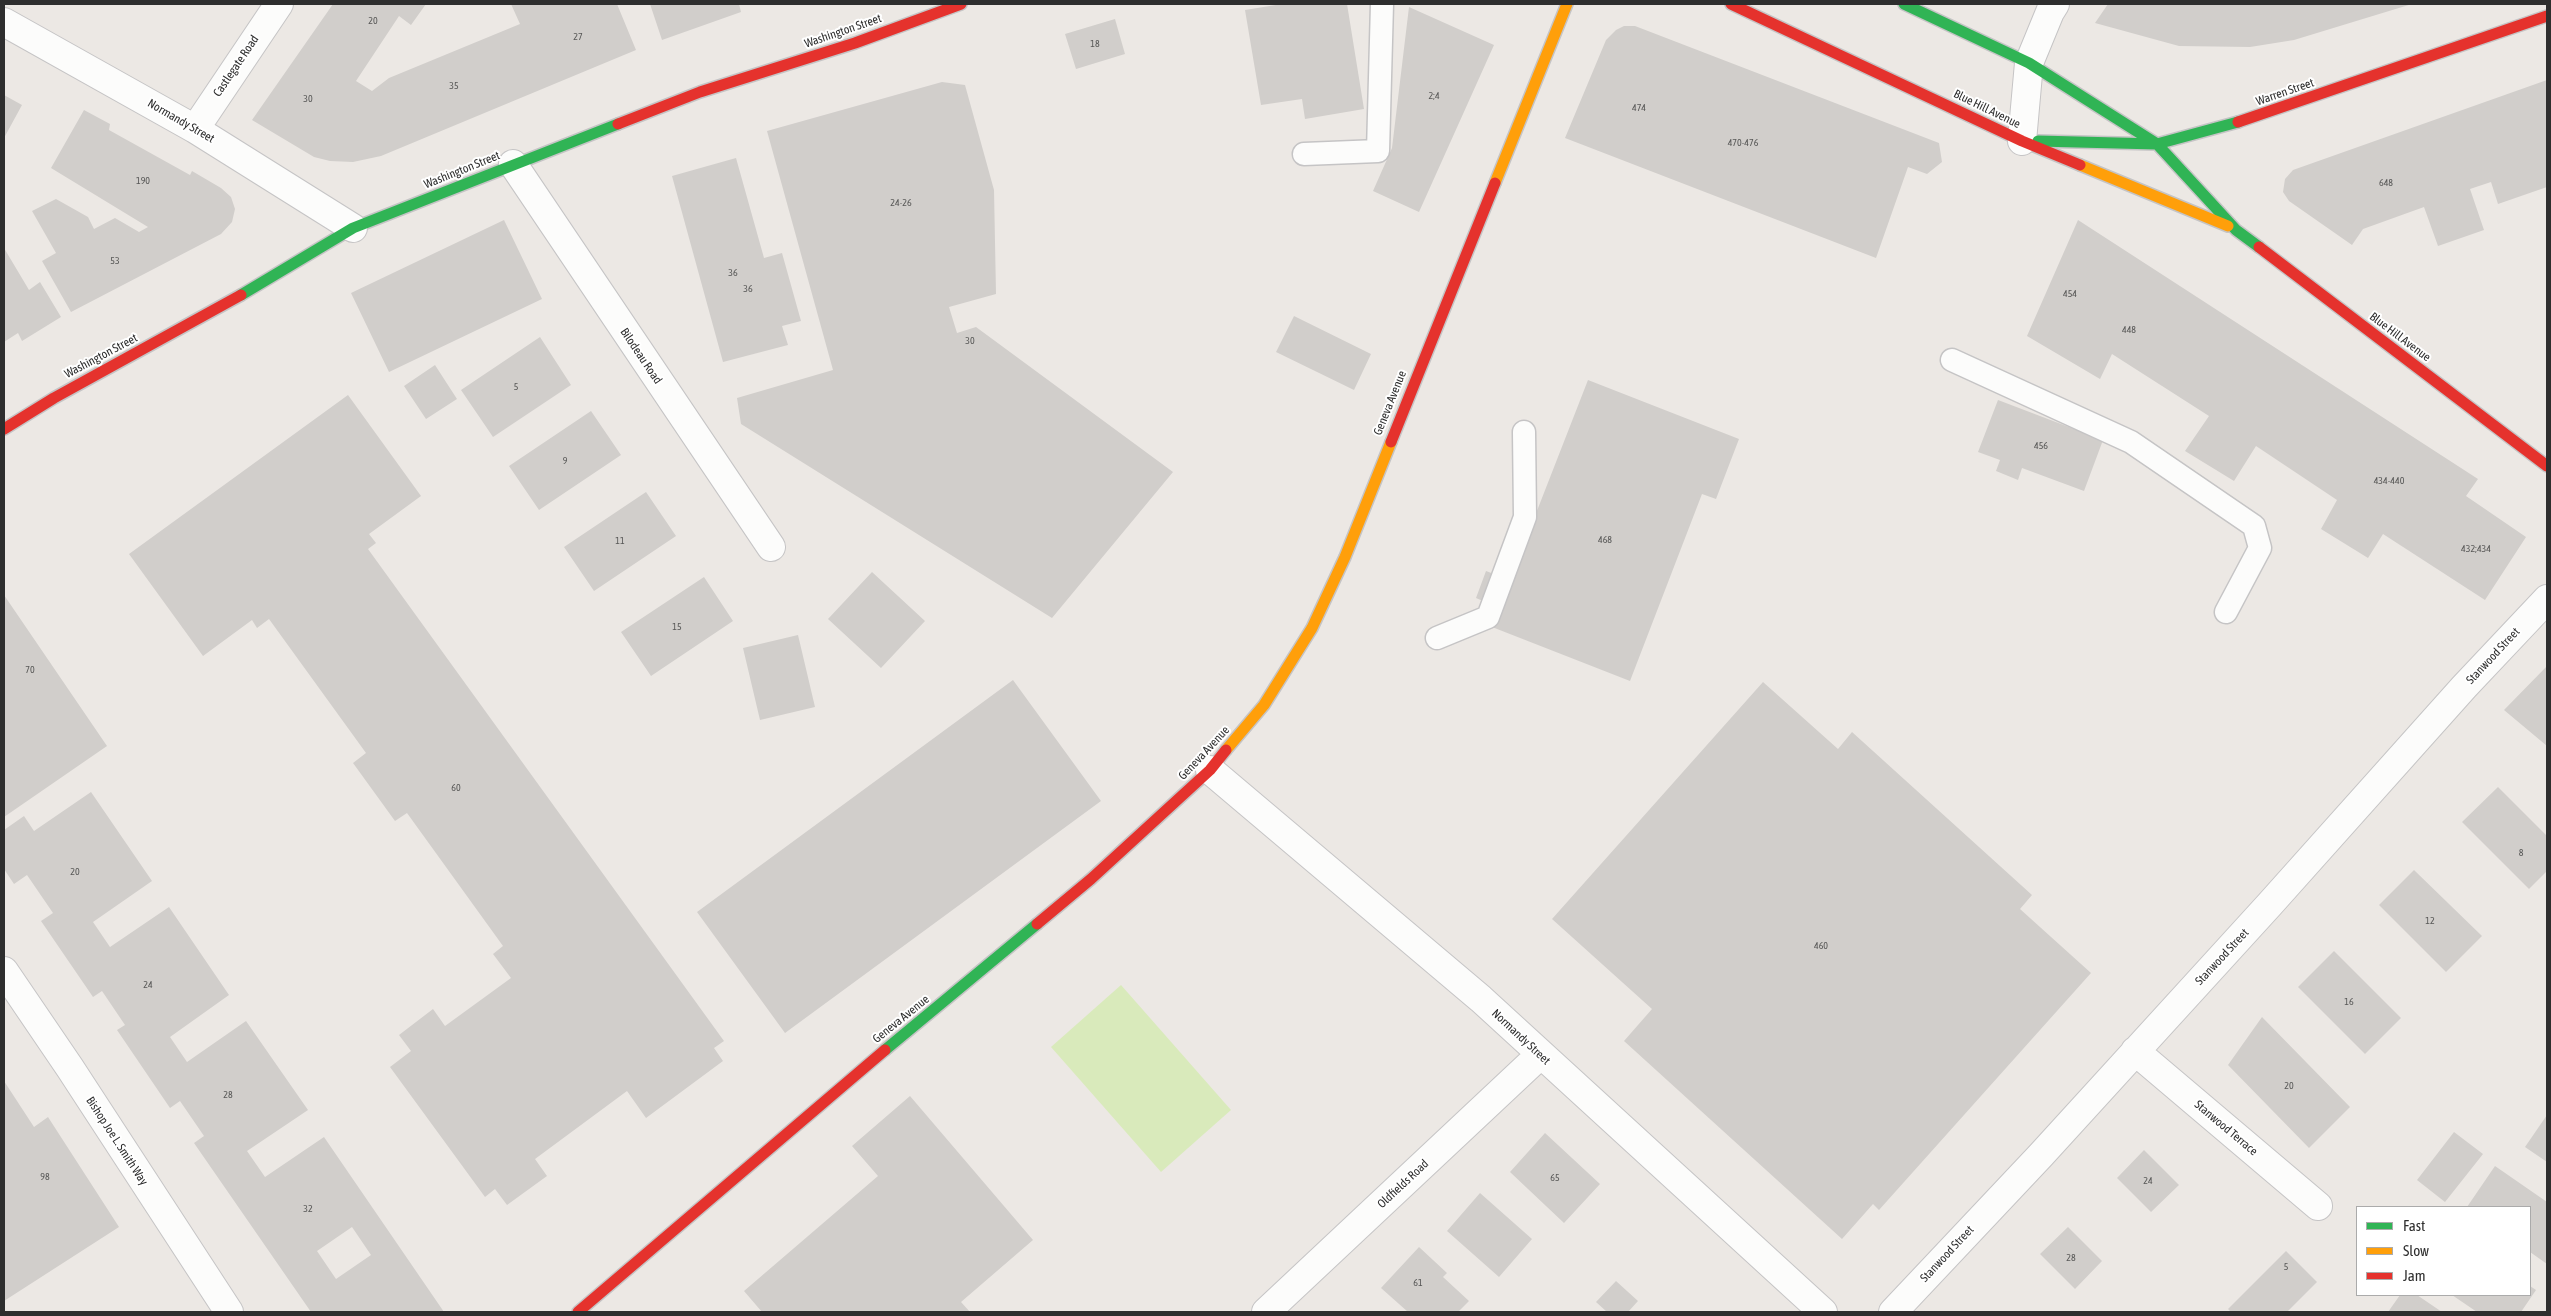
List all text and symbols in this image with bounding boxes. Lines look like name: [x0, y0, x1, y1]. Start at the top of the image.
street label: Washington Street: [803, 11, 883, 51]
house number: 20: [368, 15, 378, 27]
house number: 27: [573, 31, 583, 43]
street label: Castlegate Road: [210, 33, 262, 99]
house number: 18: [1090, 38, 1100, 50]
street label: Warren Street: [2254, 75, 2316, 109]
house number: 35: [449, 80, 459, 92]
street label: Blue Hill Avenue: [1951, 87, 2023, 131]
house number: 2;4: [1428, 90, 1440, 102]
house number: 30: [303, 93, 313, 105]
street label: Normandy Street: [145, 96, 217, 146]
house number: 474: [1632, 102, 1646, 114]
house number: 470-476: [1728, 137, 1758, 149]
street label: Washington Street: [422, 148, 502, 192]
house number: 190: [136, 175, 150, 187]
house number: 648: [2379, 177, 2393, 189]
house number: 24-26: [890, 197, 912, 209]
house number: 53: [110, 255, 120, 267]
house number: 36: [728, 267, 738, 279]
house number: 36: [743, 283, 753, 295]
house number: 454: [2063, 288, 2077, 300]
street label: Blue Hill Avenue: [2367, 309, 2433, 365]
house number: 448: [2122, 324, 2136, 336]
street label: Bilodeau Road: [617, 325, 665, 387]
street label: Washington Street: [62, 331, 140, 381]
house number: 30: [965, 335, 975, 347]
street label: Geneva Avenue: [1371, 369, 1409, 437]
house number: 5: [514, 381, 518, 393]
house number: 456: [2034, 440, 2048, 452]
house number: 9: [563, 455, 567, 467]
house number: 434-440: [2374, 475, 2404, 487]
house number: 468: [1598, 534, 1612, 546]
house number: 11: [615, 535, 625, 547]
house number: 432;434: [2461, 543, 2491, 555]
house number: 15: [672, 621, 682, 633]
street label: Stanwood Street: [2463, 625, 2523, 687]
house number: 70: [25, 664, 35, 676]
street label: Geneva Avenue: [1175, 723, 1233, 783]
house number: 60: [451, 782, 461, 794]
house number: 8: [2519, 847, 2523, 859]
house number: 20: [70, 866, 80, 878]
house number: 12: [2425, 915, 2435, 927]
street label: Stanwood Street: [2192, 926, 2252, 988]
house number: 460: [1814, 940, 1828, 952]
house number: 24: [143, 979, 153, 991]
street label: Geneva Avenue: [870, 992, 932, 1046]
house number: 16: [2344, 996, 2354, 1008]
street label: Normandy Street: [1489, 1006, 1553, 1068]
house number: 20: [2284, 1080, 2294, 1092]
house number: 28: [223, 1089, 233, 1101]
street label: Bishop Joe L. Smith Way: [83, 1094, 151, 1188]
street label: Stanwood Terrace: [2192, 1097, 2260, 1159]
street label: Oldfields Road: [1374, 1157, 1432, 1211]
house number: 98: [40, 1171, 50, 1183]
house number: 65: [1550, 1172, 1560, 1184]
house number: 24: [2143, 1175, 2153, 1187]
house number: 32: [303, 1203, 313, 1215]
legend: [2356, 1206, 2531, 1296]
text: Fast: [2403, 1217, 2425, 1234]
street label: Stanwood Street: [1917, 1223, 1977, 1285]
text: Slow: [2403, 1242, 2429, 1259]
house number: 28: [2066, 1252, 2076, 1264]
house number: 5: [2284, 1261, 2288, 1273]
text: Jam: [2403, 1267, 2426, 1284]
house number: 61: [1413, 1277, 1423, 1289]

